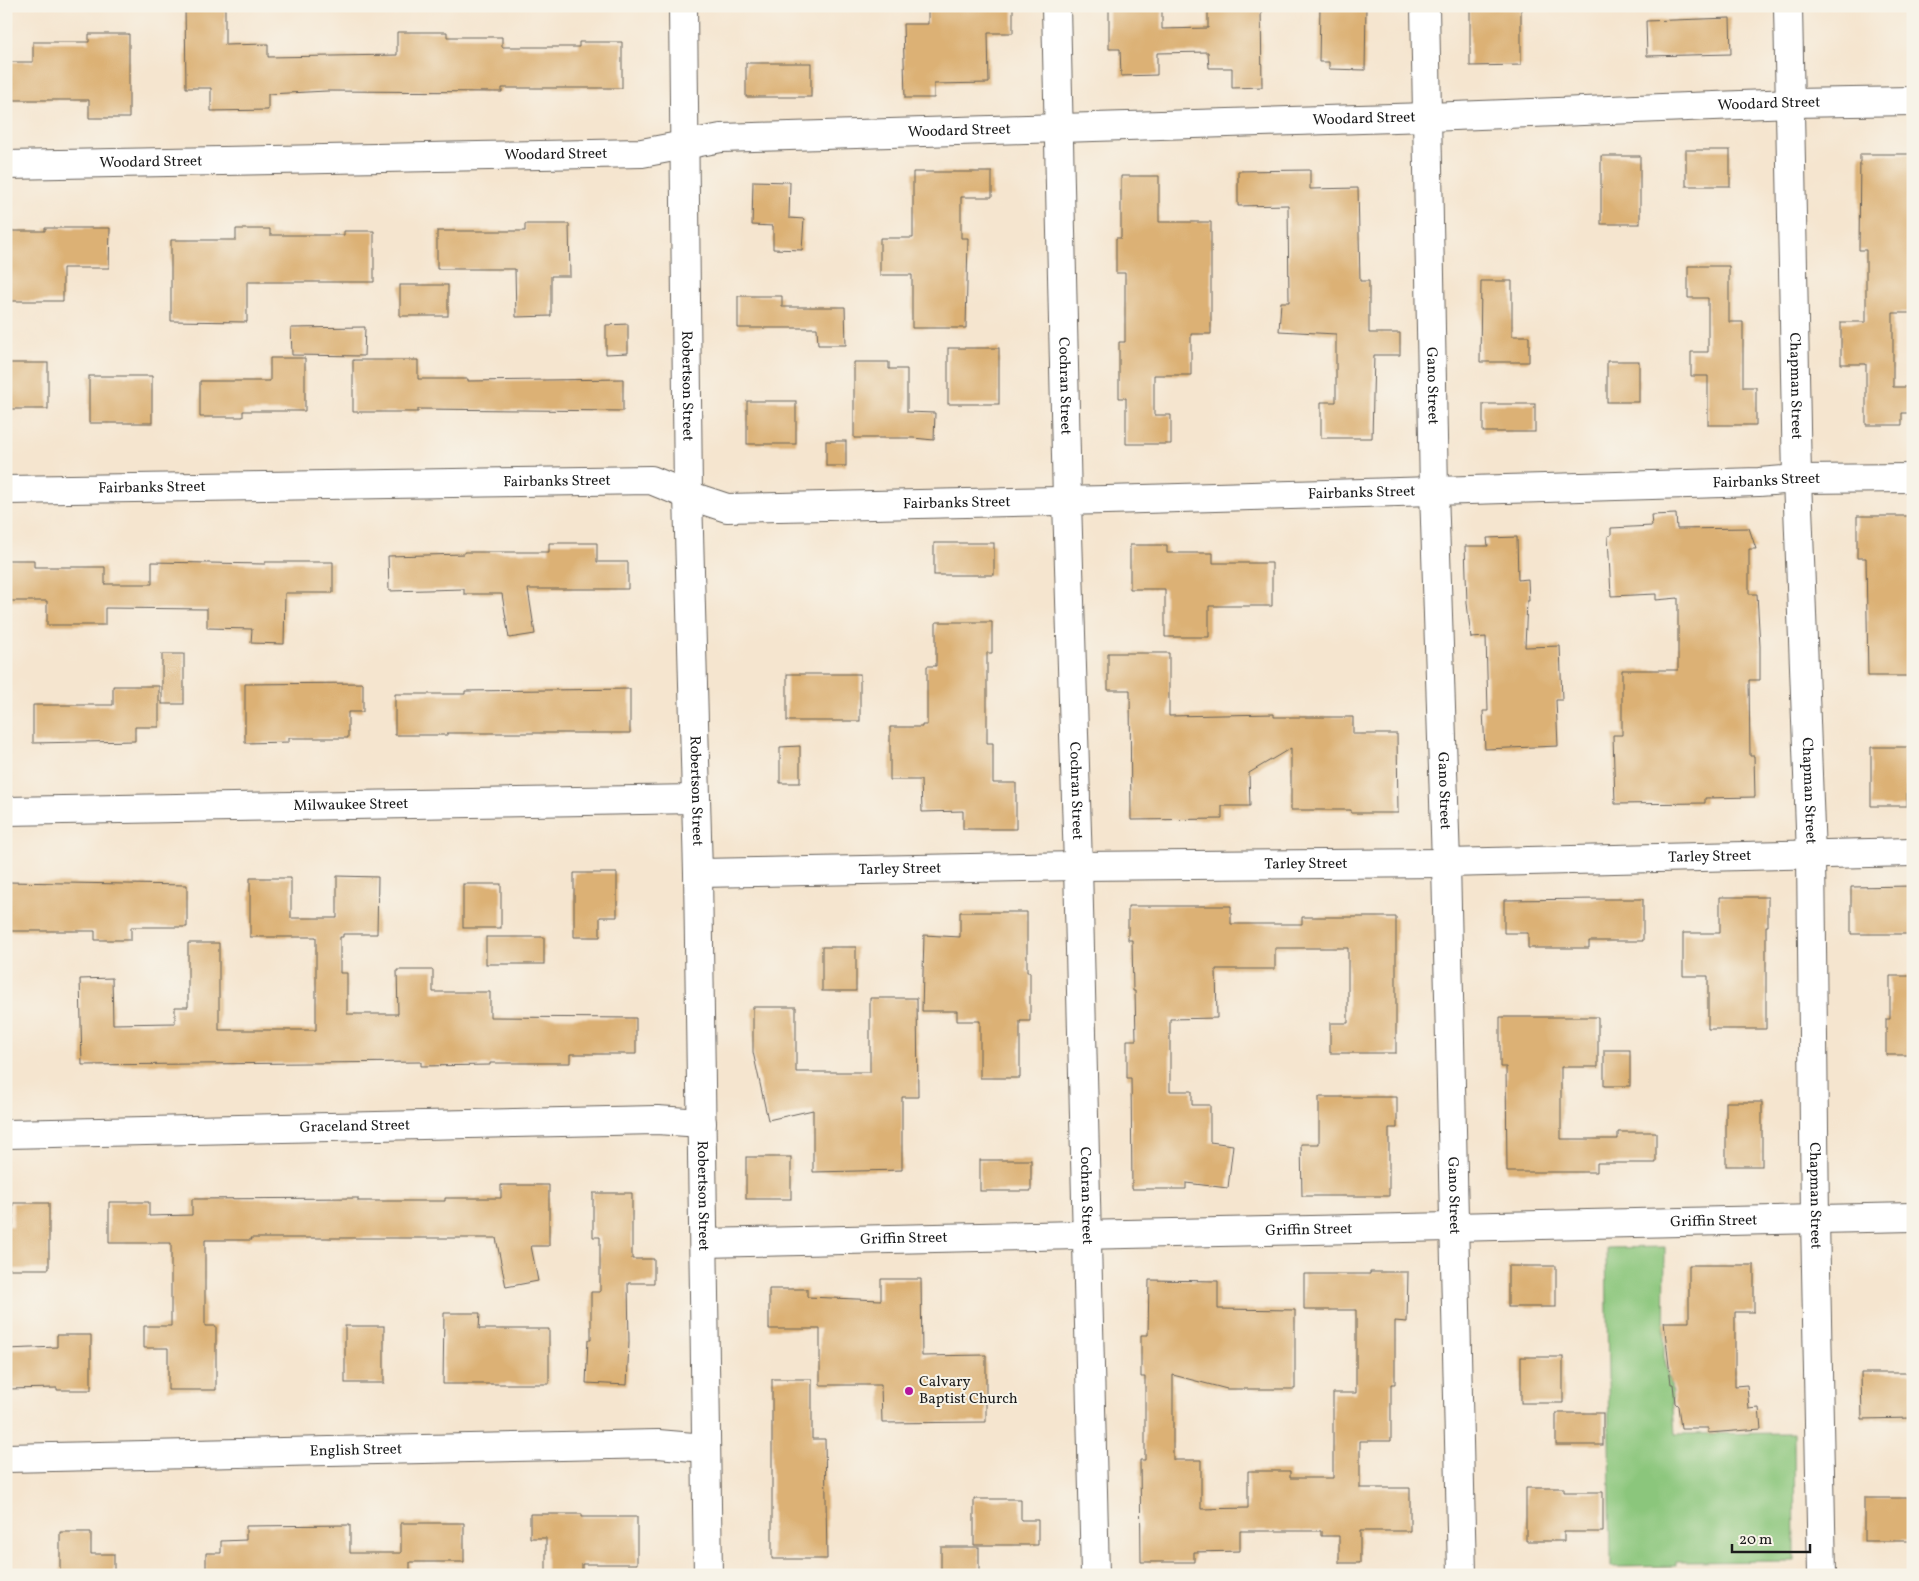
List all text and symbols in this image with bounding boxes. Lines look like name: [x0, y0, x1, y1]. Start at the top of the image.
street label: Woodard Street: [1717, 92, 1821, 116]
street label: Woodard Street: [1312, 107, 1416, 131]
street label: Woodard Street: [908, 119, 1011, 143]
street label: Woodard Street: [504, 143, 608, 166]
street label: Woodard Street: [99, 151, 203, 174]
street label: Robertson Street: [676, 331, 698, 441]
street label: Chapman Street: [1784, 332, 1807, 440]
street label: Cochran Street: [1053, 337, 1076, 435]
street label: Gano Street: [1421, 347, 1443, 425]
street label: Fairbanks Street: [1712, 468, 1820, 494]
street label: Fairbanks Street: [503, 470, 611, 493]
street label: Fairbanks Street: [98, 476, 206, 499]
street label: Fairbanks Street: [1308, 481, 1416, 505]
street label: Fairbanks Street: [903, 492, 1011, 515]
street label: Robertson Street: [684, 735, 708, 846]
street label: Chapman Street: [1796, 737, 1821, 845]
street label: Cochran Street: [1064, 741, 1088, 840]
street label: Gano Street: [1432, 752, 1455, 830]
street label: Milwaukee Street: [293, 794, 409, 817]
street label: Tarley Street: [1668, 845, 1752, 868]
street label: Tarley Street: [1264, 853, 1348, 875]
street label: Tarley Street: [858, 858, 942, 881]
street label: Graceland Street: [300, 1115, 410, 1138]
street label: Robertson Street: [691, 1140, 714, 1251]
street label: Chapman Street: [1804, 1142, 1826, 1249]
street label: Cochran Street: [1074, 1146, 1098, 1245]
street label: Gano Street: [1442, 1157, 1465, 1235]
street label: Griffin Street: [1670, 1210, 1758, 1233]
street label: Griffin Street: [1265, 1219, 1353, 1241]
street label: Griffin Street: [860, 1227, 948, 1250]
place label: Calvary Baptist Church: [919, 1372, 1018, 1410]
marker: Calvary Baptist Church: [903, 1385, 915, 1397]
street label: English Street: [309, 1439, 402, 1462]
scale bar: [1732, 1521, 1809, 1553]
text: 20 m: [1739, 1530, 1772, 1551]

